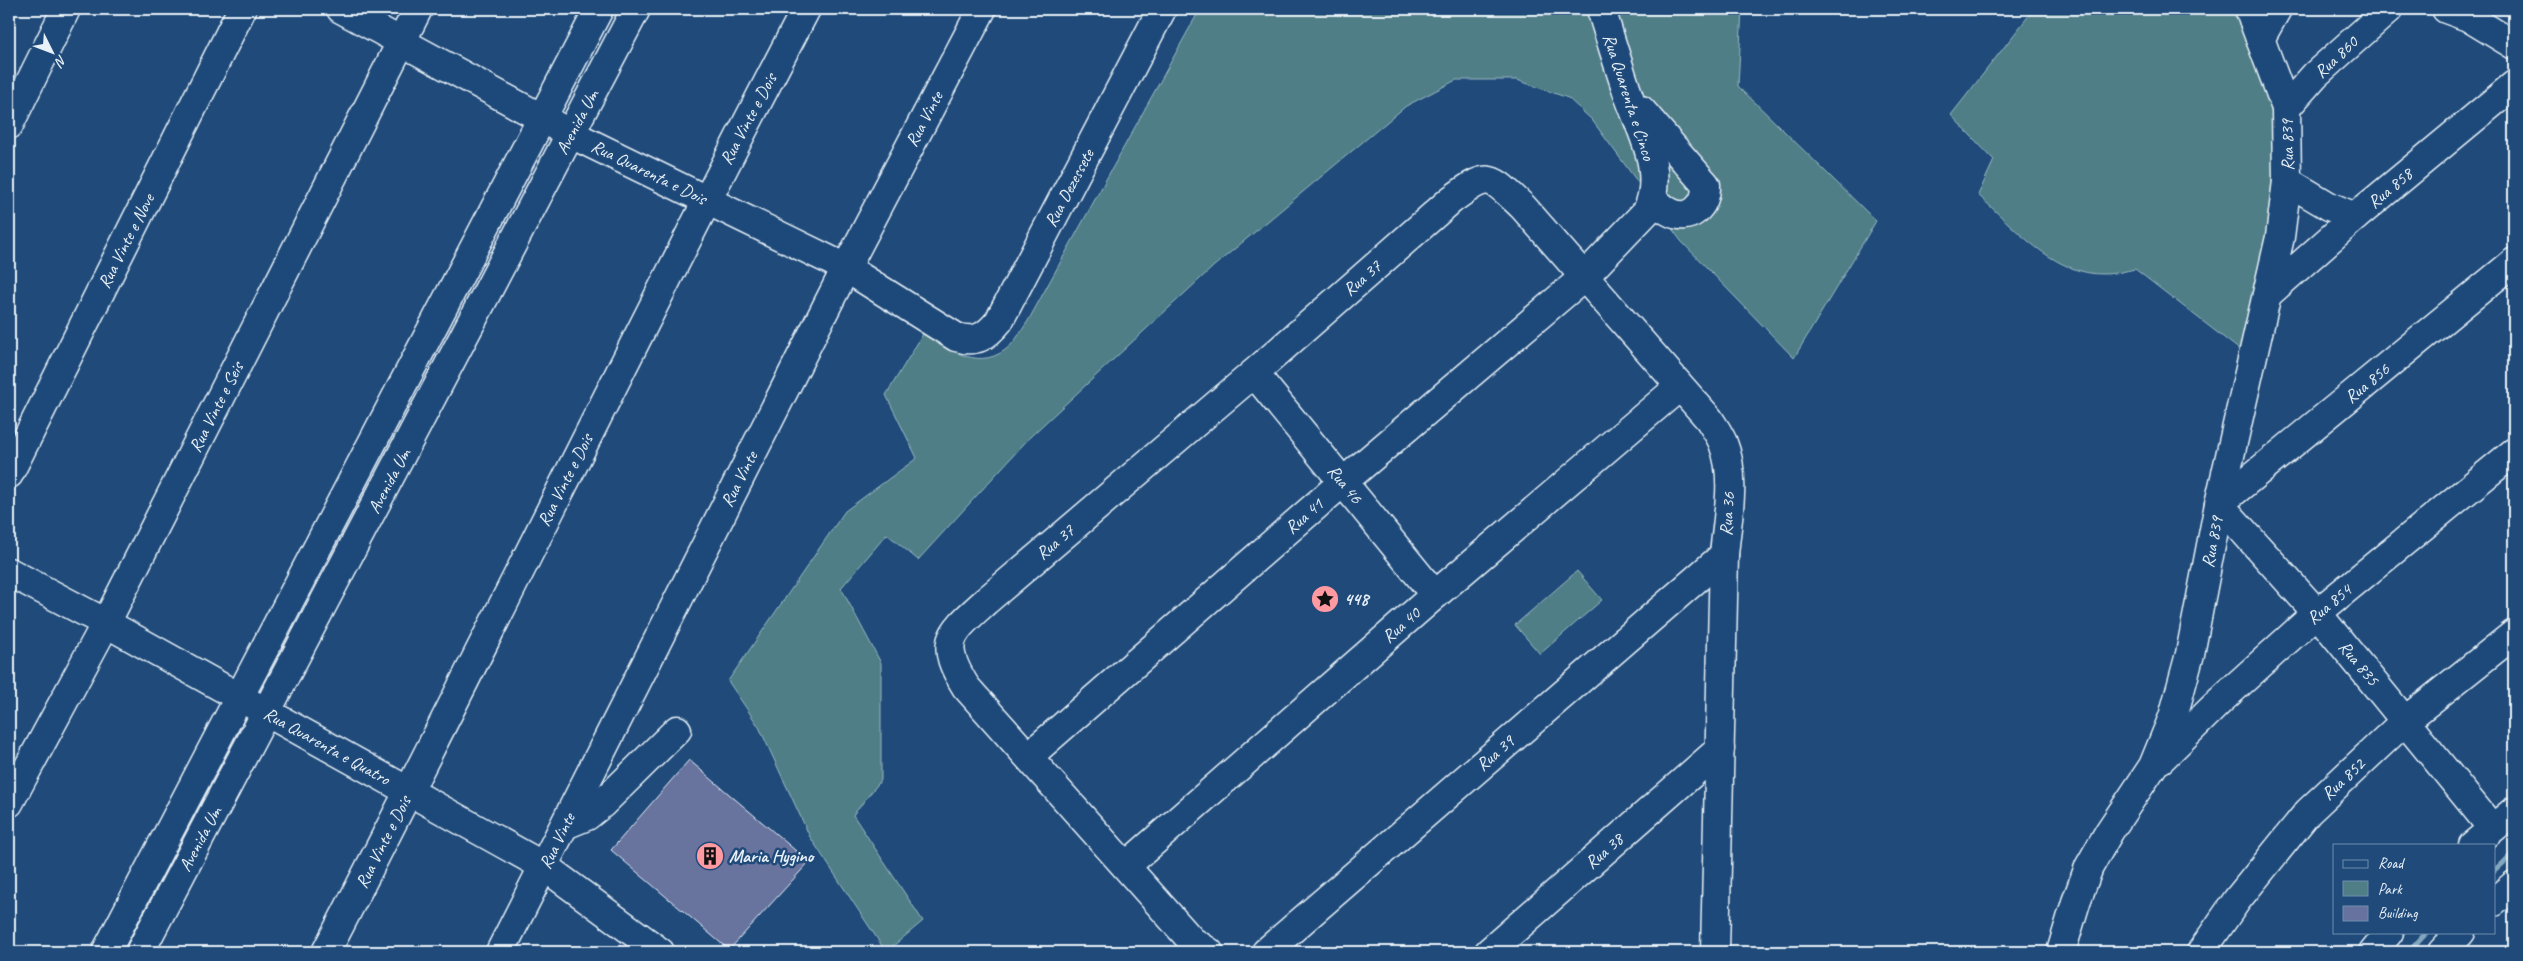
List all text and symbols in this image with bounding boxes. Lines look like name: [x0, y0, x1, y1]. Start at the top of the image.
north arrow: [28, 28, 78, 78]
street label: Rua 860: [2310, 30, 2364, 83]
street label: Rua Quarenta e Cinco: [1598, 31, 1660, 165]
text: N: [51, 51, 71, 71]
street label: Rua Vinte e Dois: [715, 68, 782, 168]
street label: Avenida Um: [551, 84, 604, 158]
street label: Rua Vinte: [900, 87, 948, 150]
street label: Rua 839: [2276, 117, 2298, 171]
street label: Rua Quarenta e Dois: [588, 135, 712, 210]
street label: Rua Dezessete: [1039, 144, 1099, 231]
street label: Rua 858: [2363, 162, 2418, 213]
street label: Rua Vinte e Nove: [93, 189, 160, 292]
street label: Rua 37: [1338, 255, 1386, 301]
street label: Rua Vinte e Seis: [184, 357, 249, 456]
street label: Rua 856: [2340, 358, 2395, 408]
street label: Rua Vinte e Dois: [532, 429, 598, 530]
street label: Avenida Um: [363, 443, 416, 517]
street label: Rua Vinte: [716, 447, 763, 510]
street label: Rua 46: [1323, 460, 1368, 509]
street label: Rua 36: [1715, 491, 1740, 536]
street label: Rua 41: [1280, 493, 1328, 539]
street label: Rua 839: [2196, 513, 2228, 569]
street label: Rua 37: [1031, 519, 1079, 564]
street label: Rua 854: [2302, 578, 2357, 629]
place icon: 448: [1310, 584, 1340, 614]
place label: 448: [1344, 588, 1370, 610]
street label: Rua 40: [1377, 601, 1426, 648]
street label: Rua 835: [2334, 636, 2385, 691]
street label: Rua Quarenta e Quatro: [260, 702, 395, 791]
street label: Rua 39: [1471, 729, 1520, 776]
street label: Rua 852: [2317, 752, 2371, 805]
street label: Rua Vinte e Dois: [350, 791, 416, 892]
street label: Avenida Um: [174, 801, 227, 875]
street label: Rua Vinte: [534, 808, 580, 873]
street label: Rua 38: [1580, 827, 1629, 874]
building icon: Maria Hygino: [695, 841, 725, 871]
legend: [2333, 844, 2496, 934]
place label: Maria Hygino: [729, 845, 815, 867]
text: Road: [2378, 854, 2405, 873]
text: Park: [2378, 880, 2403, 899]
text: Building: [2378, 904, 2418, 923]

